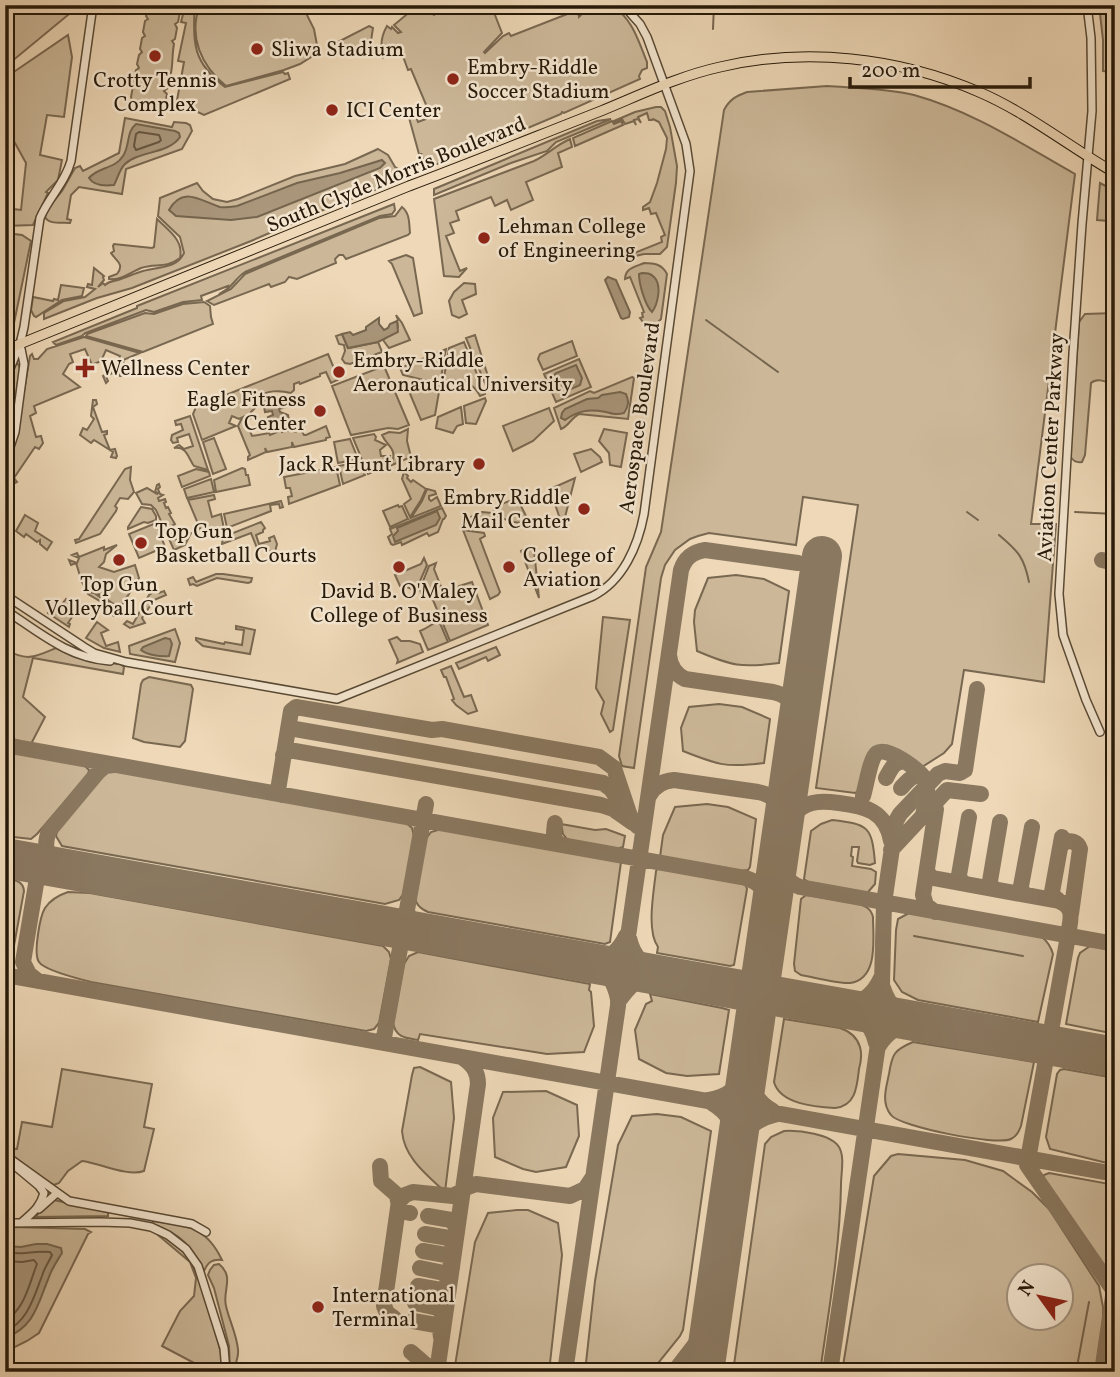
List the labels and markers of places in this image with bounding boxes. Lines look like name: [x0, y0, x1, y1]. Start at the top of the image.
place label: Sliwa Stadium: [271, 36, 404, 65]
marker: Sliwa Stadium: [249, 41, 265, 57]
marker: Crotty Tennis Complex: [147, 48, 163, 64]
place label: Embry-Riddle Soccer Stadium: [467, 54, 610, 107]
place label: Crotty Tennis Complex: [93, 67, 217, 120]
marker: Embry-Riddle Soccer Stadium: [445, 71, 461, 87]
place label: ICI Center: [346, 97, 441, 126]
marker: ICI Center: [324, 102, 340, 118]
place label: Lehman College of Engineering: [498, 213, 646, 266]
marker: Lehman College of Engineering: [476, 230, 492, 246]
place label: Embry-Riddle Aeronautical University: [353, 347, 573, 400]
place label: Wellness Center: [101, 355, 250, 384]
marker: Wellness Center: [75, 358, 95, 378]
marker: Embry-Riddle Aeronautical University: [331, 364, 347, 380]
place label: Eagle Fitness Center: [186, 386, 306, 439]
marker: Eagle Fitness Center: [312, 403, 328, 419]
place label: Jack R. Hunt Library: [279, 451, 466, 480]
marker: Jack R. Hunt Library: [471, 456, 487, 472]
place label: Embry Riddle Mail Center: [443, 484, 570, 537]
marker: Embry Riddle Mail Center: [576, 501, 592, 517]
place label: Top Gun Basketball Courts: [155, 518, 317, 571]
marker: Top Gun Basketball Courts: [133, 535, 149, 551]
place label: College of Aviation: [523, 542, 615, 595]
marker: Top Gun Volleyball Court: [111, 552, 127, 568]
marker: David B. O'Maley College of Business: [391, 559, 407, 575]
marker: College of Aviation: [501, 559, 517, 575]
place label: Top Gun Volleyball Court: [45, 571, 193, 624]
place label: David B. O'Maley College of Business: [310, 578, 488, 631]
place label: International Terminal: [332, 1282, 455, 1335]
marker: International Terminal: [310, 1299, 326, 1315]

